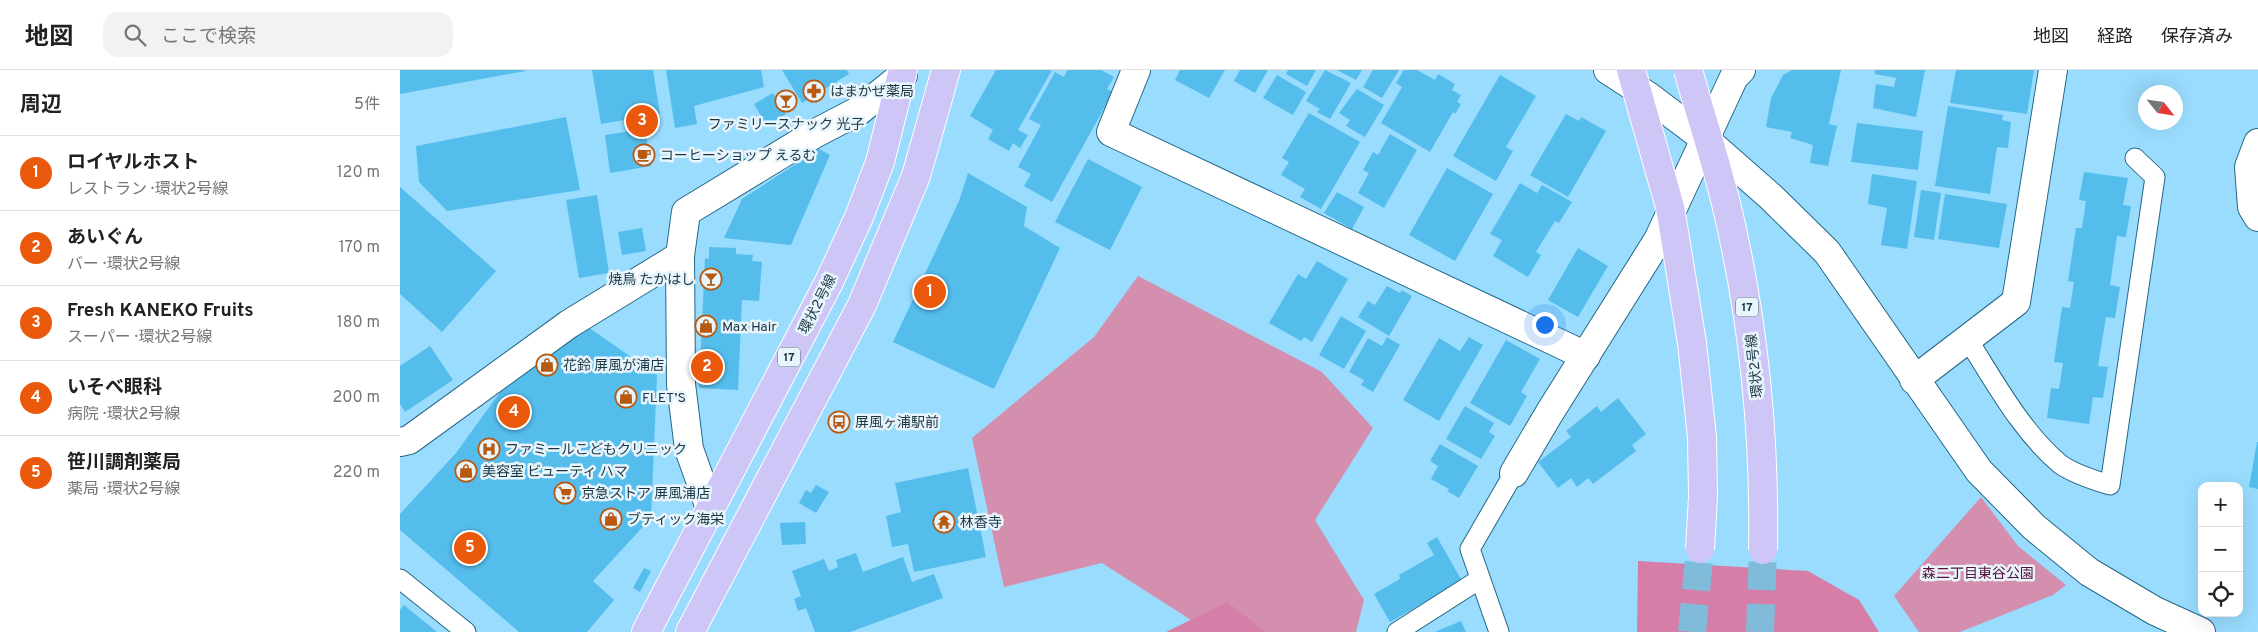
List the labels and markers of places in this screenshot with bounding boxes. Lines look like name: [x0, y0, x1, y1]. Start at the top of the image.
pharmacy icon: はまかぜ薬局: [802, 79, 826, 103]
place label: はまかぜ薬局: [830, 84, 914, 101]
bar icon: ファミリースナック 光子: [774, 89, 798, 113]
pin: 3: [626, 102, 658, 140]
place label: ファミリースナック 光子: [708, 117, 864, 134]
cafe icon: コーヒーショップ えるむ: [632, 143, 656, 167]
place label: コーヒーショップ えるむ: [660, 148, 817, 165]
bar icon: 焼鳥 たかはし: [699, 267, 723, 291]
place label: 焼鳥 たかはし: [608, 272, 695, 289]
pin: 1: [914, 273, 946, 311]
shop icon: Max Hair: [694, 314, 718, 338]
place label: Max Hair: [722, 319, 777, 336]
pin: 2: [691, 348, 723, 386]
shop icon: 花鈴 屏風が浦店: [535, 353, 559, 377]
place label: 花鈴 屏風が浦店: [563, 358, 664, 375]
shop icon: FLET’S: [614, 385, 638, 409]
place label: FLET’S: [642, 390, 686, 407]
pin: 4: [498, 393, 530, 431]
bus stop icon: 屏風ヶ浦駅前: [827, 410, 851, 434]
place label: 屏風ヶ浦駅前: [855, 414, 939, 432]
hospital icon: ファミールこどもクリニック: [477, 437, 501, 461]
place label: ファミールこどもクリニック: [505, 442, 687, 459]
shop icon: 美容室 ビューティ ハマ: [454, 459, 478, 483]
place label: 美容室 ビューティ ハマ: [482, 464, 628, 481]
supermarket icon: 京急ストア 屏風浦店: [553, 481, 577, 505]
place label: 京急ストア 屏風浦店: [581, 486, 710, 503]
shop icon: ブティック海栄: [599, 507, 623, 531]
temple icon: 林香寺: [932, 510, 956, 534]
place label: ブティック海栄: [627, 511, 724, 529]
place label: 林香寺: [960, 515, 1002, 532]
pin: 5: [454, 529, 486, 567]

